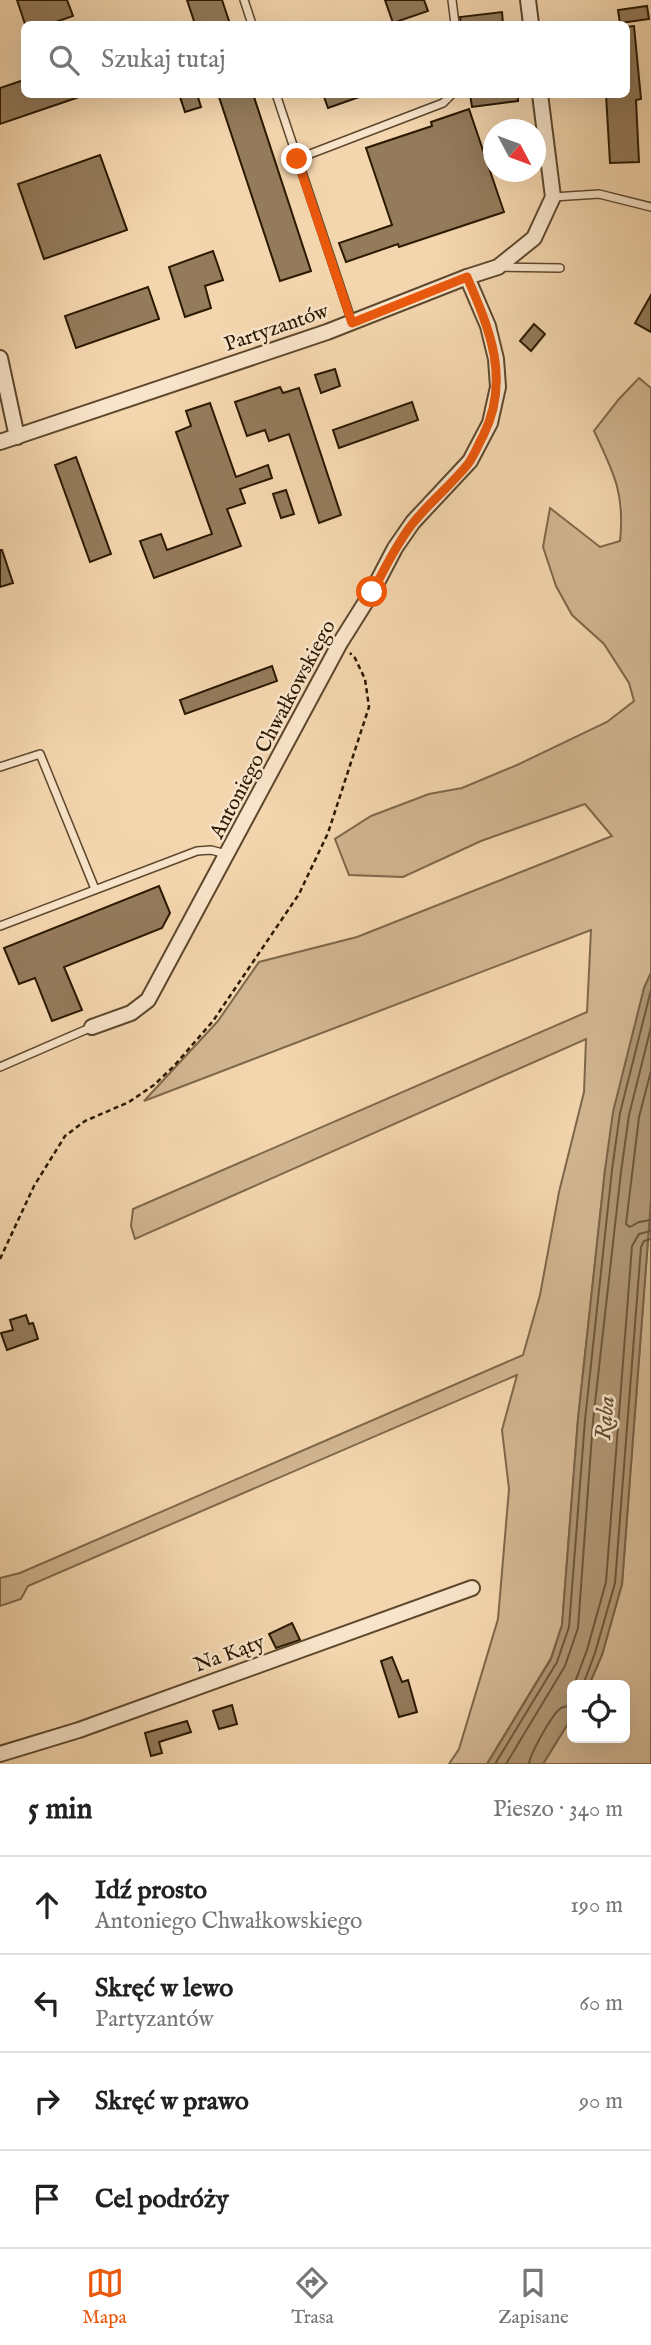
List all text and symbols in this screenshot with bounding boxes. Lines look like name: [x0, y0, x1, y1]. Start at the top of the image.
search box: [21, 21, 630, 98]
icon: search: [45, 41, 83, 79]
text: Szukaj tutaj: [101, 43, 226, 76]
north arrow: [483, 119, 546, 182]
route end: [281, 143, 312, 174]
street label: Partyzantów: [221, 298, 333, 359]
route start: [356, 576, 387, 607]
street label: Antoniego Chwałkowskiego: [204, 616, 343, 845]
water label: Raba: [589, 1395, 622, 1442]
street label: Na Kąty: [191, 1629, 269, 1680]
map controls: [567, 1680, 630, 1743]
button: locate: [567, 1680, 630, 1743]
text: 5 min: [28, 1791, 93, 1829]
text: Pieszo · 340 m: [493, 1795, 623, 1824]
text: Idź prosto: [95, 1874, 207, 1907]
icon: ahead: [28, 1886, 66, 1924]
text: 190 m: [570, 1891, 623, 1920]
text: Antoniego Chwałkowskiego: [95, 1907, 362, 1936]
text: Skręć w lewo: [95, 1972, 233, 2005]
icon: left: [28, 1984, 66, 2022]
text: 60 m: [579, 1989, 623, 2018]
text: Partyzantów: [95, 2005, 214, 2034]
icon: right: [28, 2082, 66, 2120]
text: Skręć w prawo: [95, 2085, 249, 2118]
text: 90 m: [579, 2087, 623, 2116]
icon: arrive: [28, 2180, 66, 2218]
text: Cel podróży: [95, 2183, 229, 2216]
tab: Mapa: [82, 2264, 127, 2330]
tab: Trasa: [291, 2264, 334, 2330]
tab: Zapisane: [498, 2264, 569, 2330]

